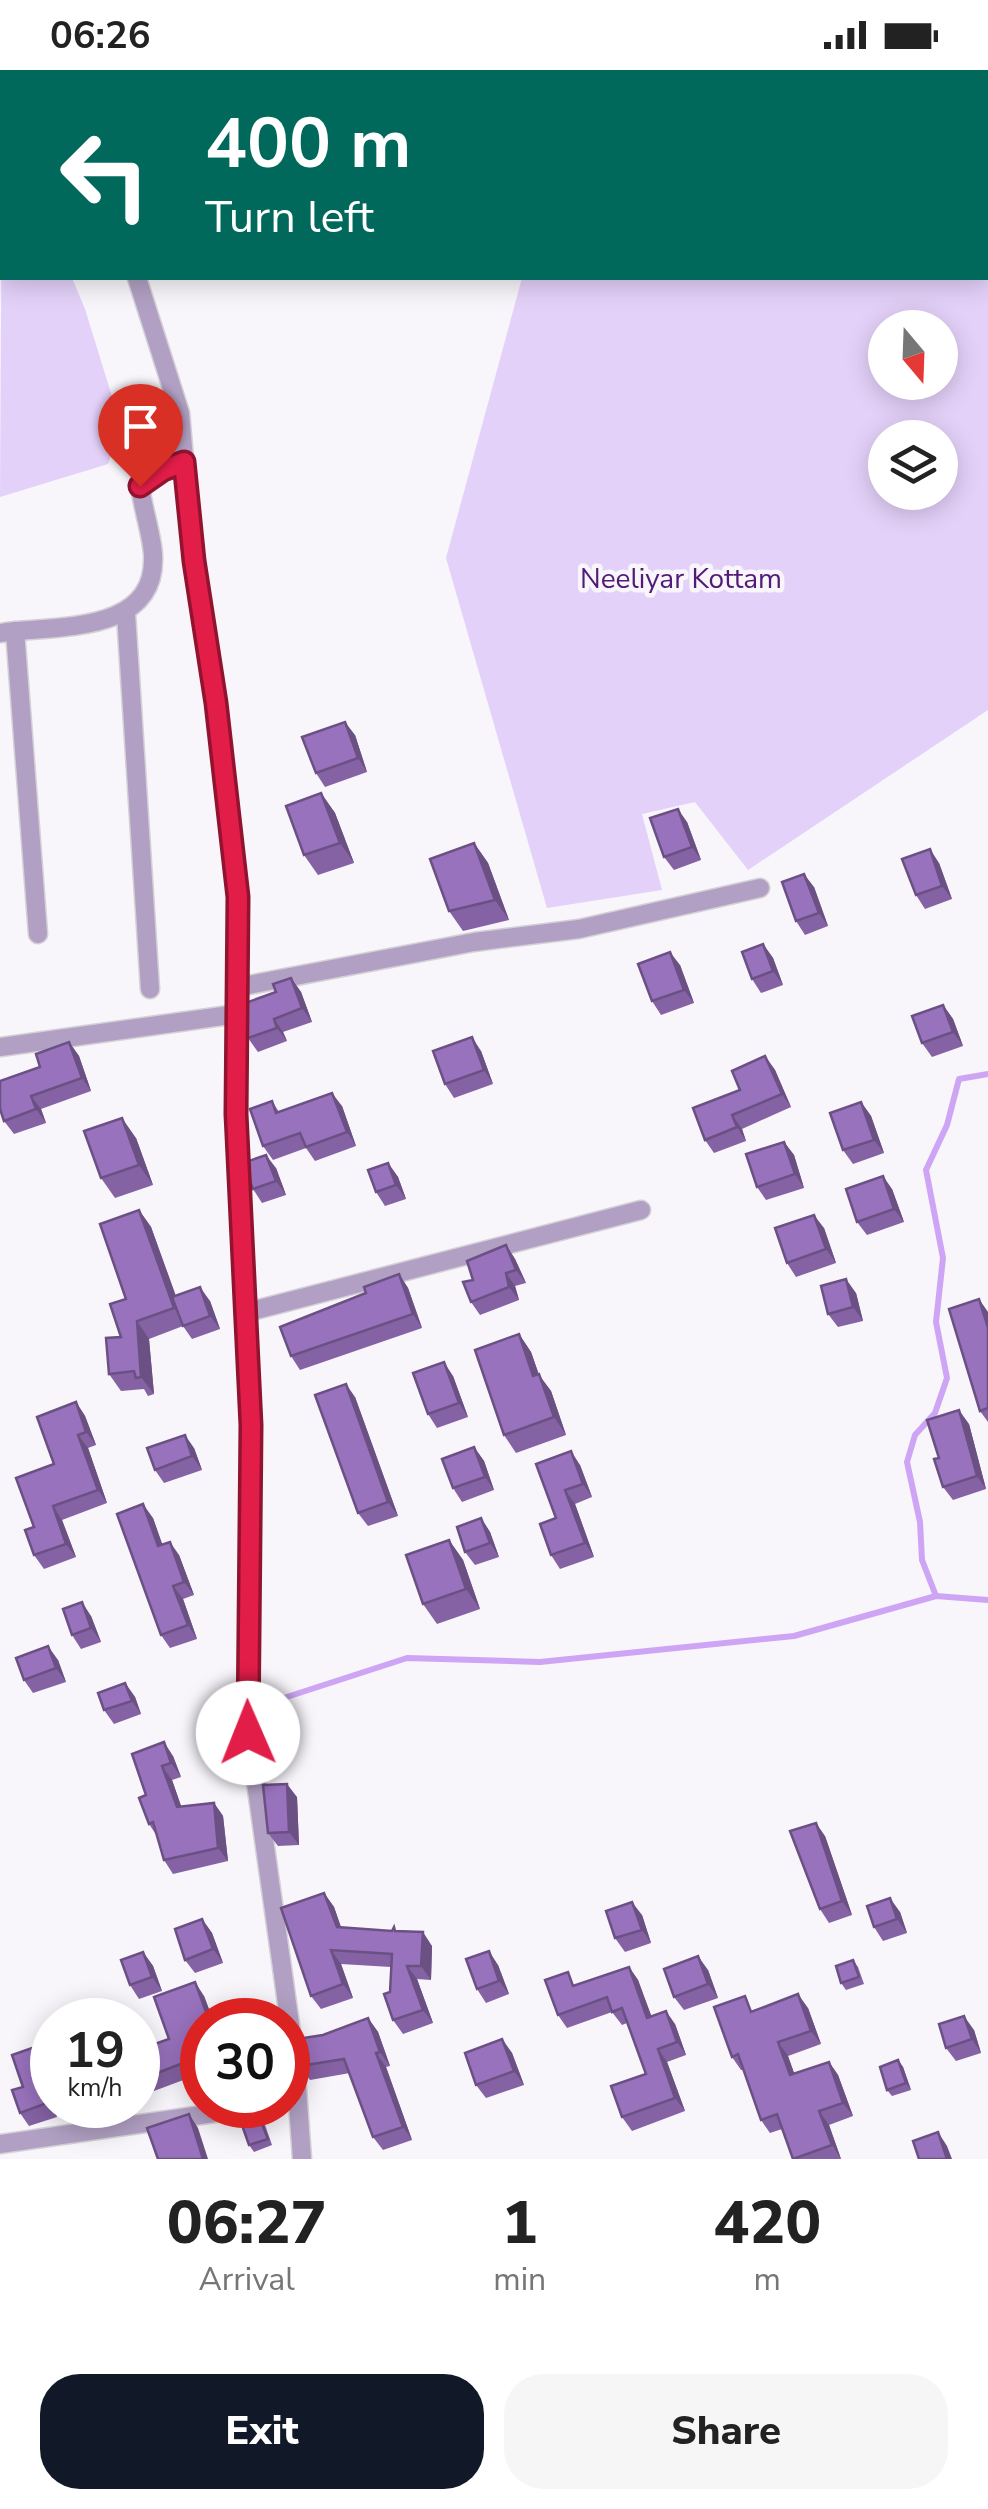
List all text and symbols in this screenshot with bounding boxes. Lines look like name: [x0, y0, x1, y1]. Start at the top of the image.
text: 06:26: [50, 10, 151, 61]
text: 400 m: [205, 96, 411, 192]
icon: left: [40, 110, 170, 240]
text: Turn left: [205, 187, 374, 248]
north arrow: [868, 310, 958, 400]
map controls: [868, 310, 958, 510]
pin: [98, 384, 183, 487]
icon: arrive: [113, 399, 168, 454]
button: layers: [868, 420, 958, 510]
park label: Neeliyar Kottam: [580, 560, 782, 598]
position arrow: [196, 1681, 300, 1785]
speed limit sign: 30: [180, 1998, 310, 2128]
text: 19: [65, 2016, 125, 2085]
text: km/h: [67, 2071, 123, 2105]
text: 06:27: [167, 2182, 326, 2264]
text: 1: [502, 2182, 538, 2264]
text: 420: [713, 2182, 821, 2264]
text: Arrival: [199, 2258, 295, 2301]
text: min: [493, 2258, 546, 2301]
text: m: [753, 2258, 781, 2301]
button: Exit: [40, 2374, 484, 2489]
button: Share: [504, 2374, 948, 2489]

